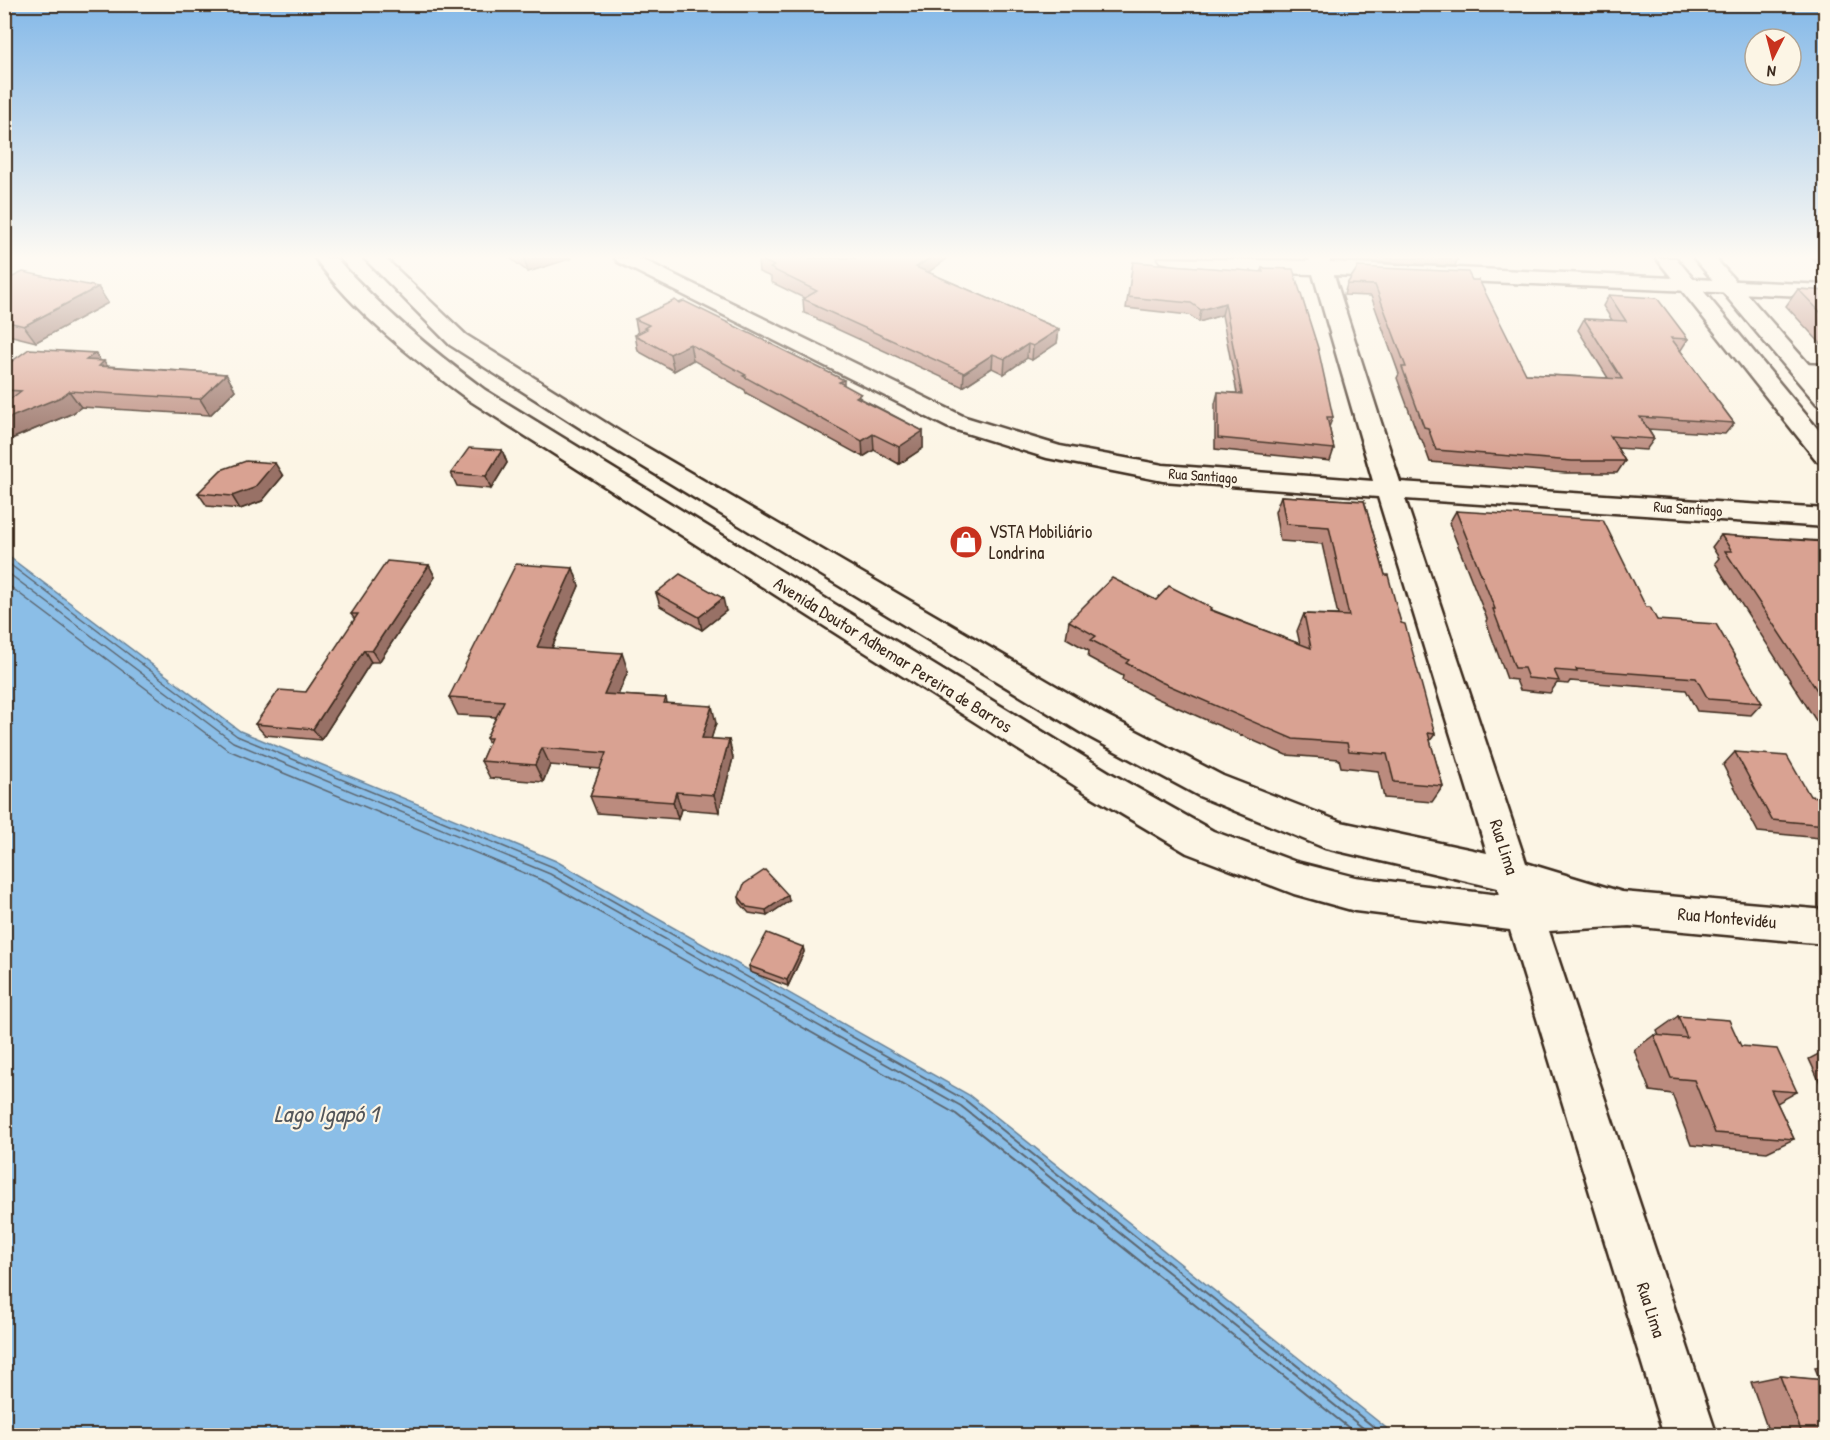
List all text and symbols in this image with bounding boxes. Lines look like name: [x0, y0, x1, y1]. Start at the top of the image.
north arrow: [1743, 27, 1803, 87]
text: N: [1766, 60, 1777, 83]
street label: Rua Santiago: [1168, 463, 1238, 488]
street label: Rua Santiago: [1653, 496, 1723, 521]
place label: VSTA Mobiliário Londrina: [989, 519, 1092, 565]
shop icon: VSTA Mobiliário Londrina: [948, 524, 984, 560]
street label: Avenida Doutor Adhemar Pereira de Barros: [769, 571, 1017, 738]
street label: Rua Lima: [1484, 816, 1525, 878]
street label: Rua Montevidéu: [1677, 901, 1777, 934]
water label: Lago Igapó 1: [274, 1097, 381, 1130]
street label: Rua Lima: [1631, 1279, 1672, 1341]

